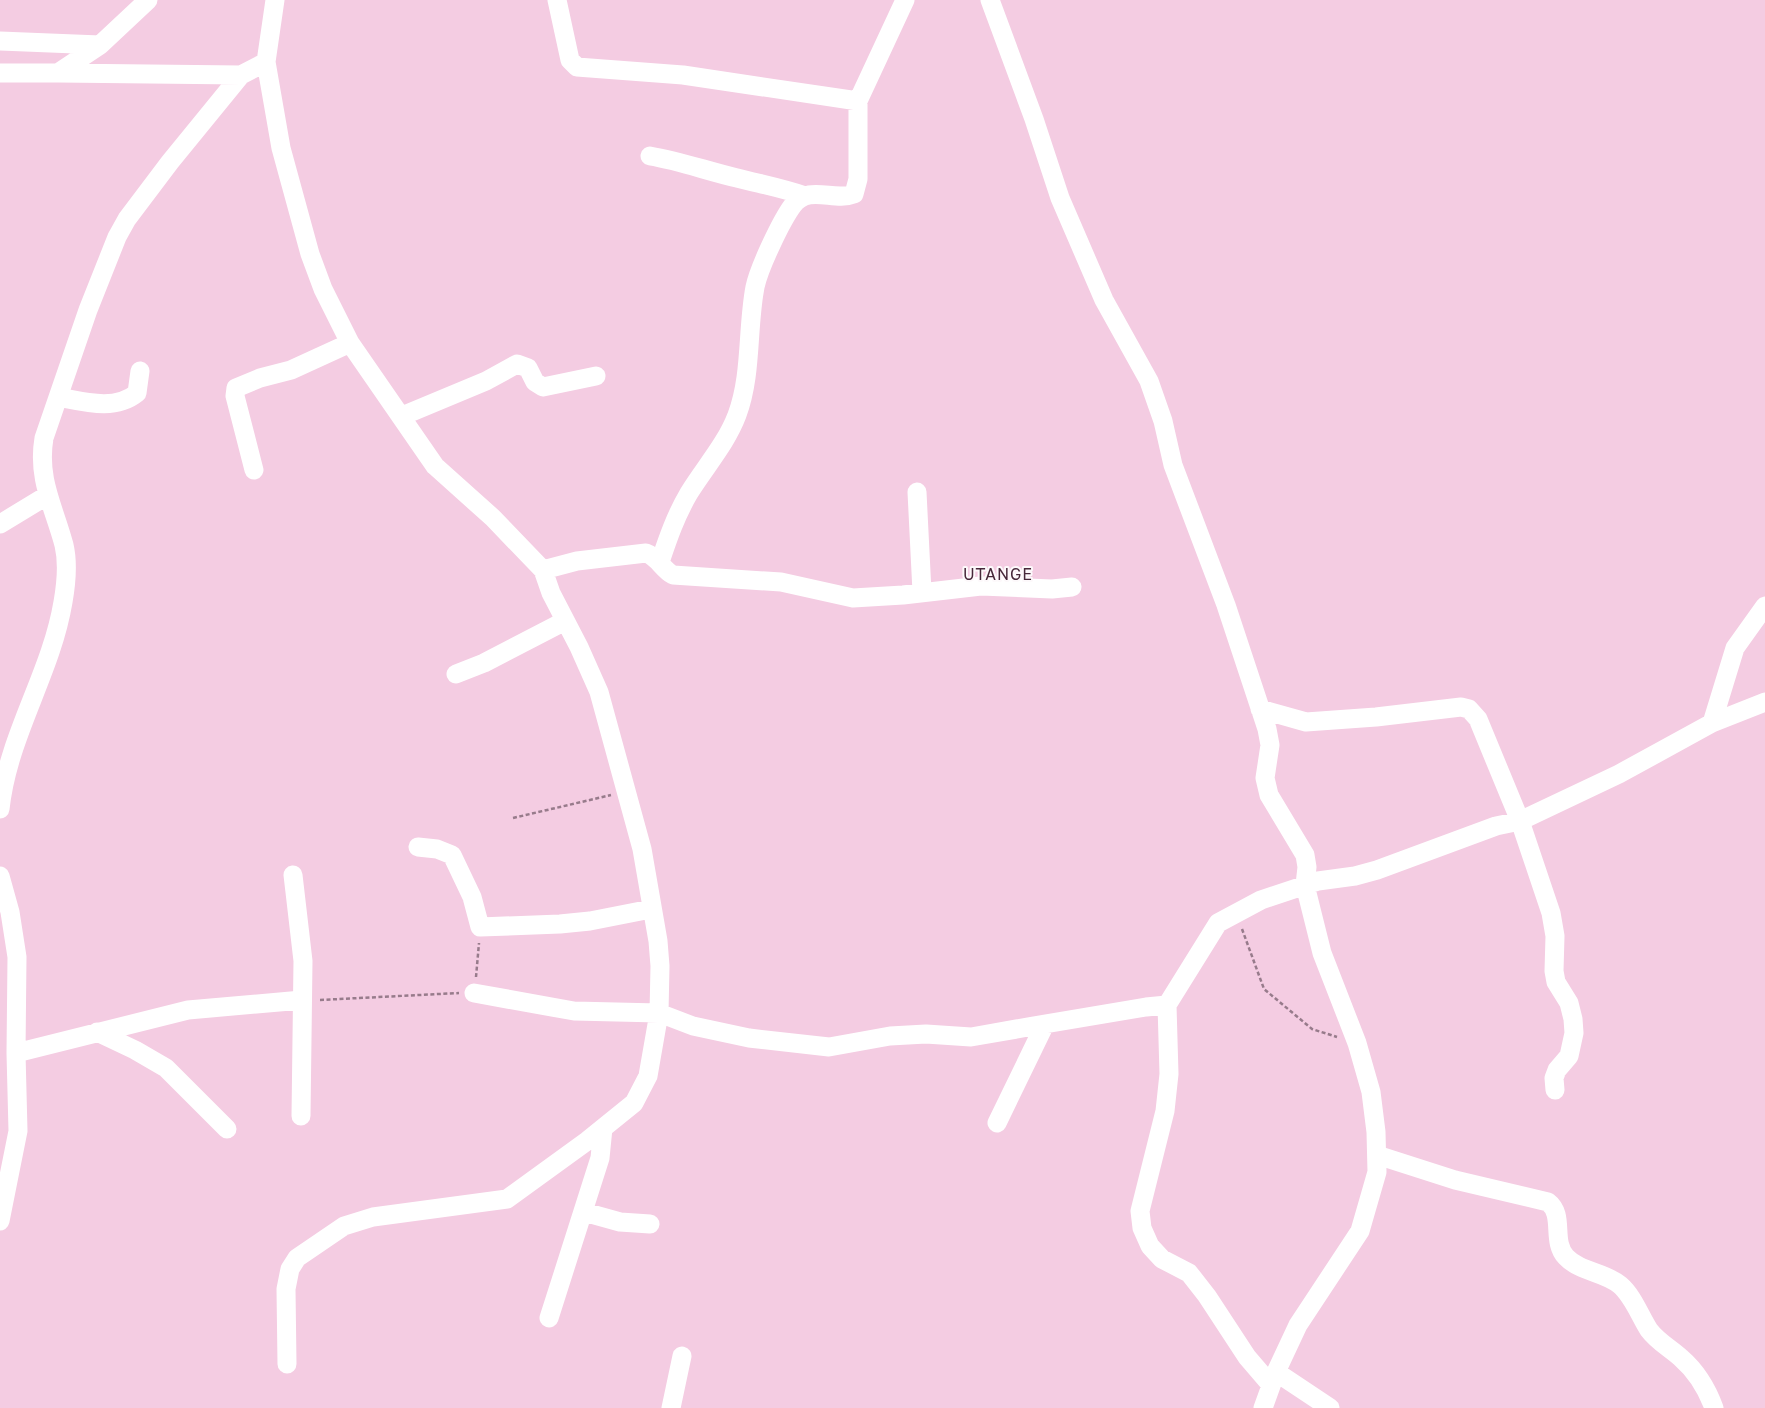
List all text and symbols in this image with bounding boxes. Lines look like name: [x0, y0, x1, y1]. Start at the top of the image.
district label: UTANGE: [963, 564, 1033, 584]

